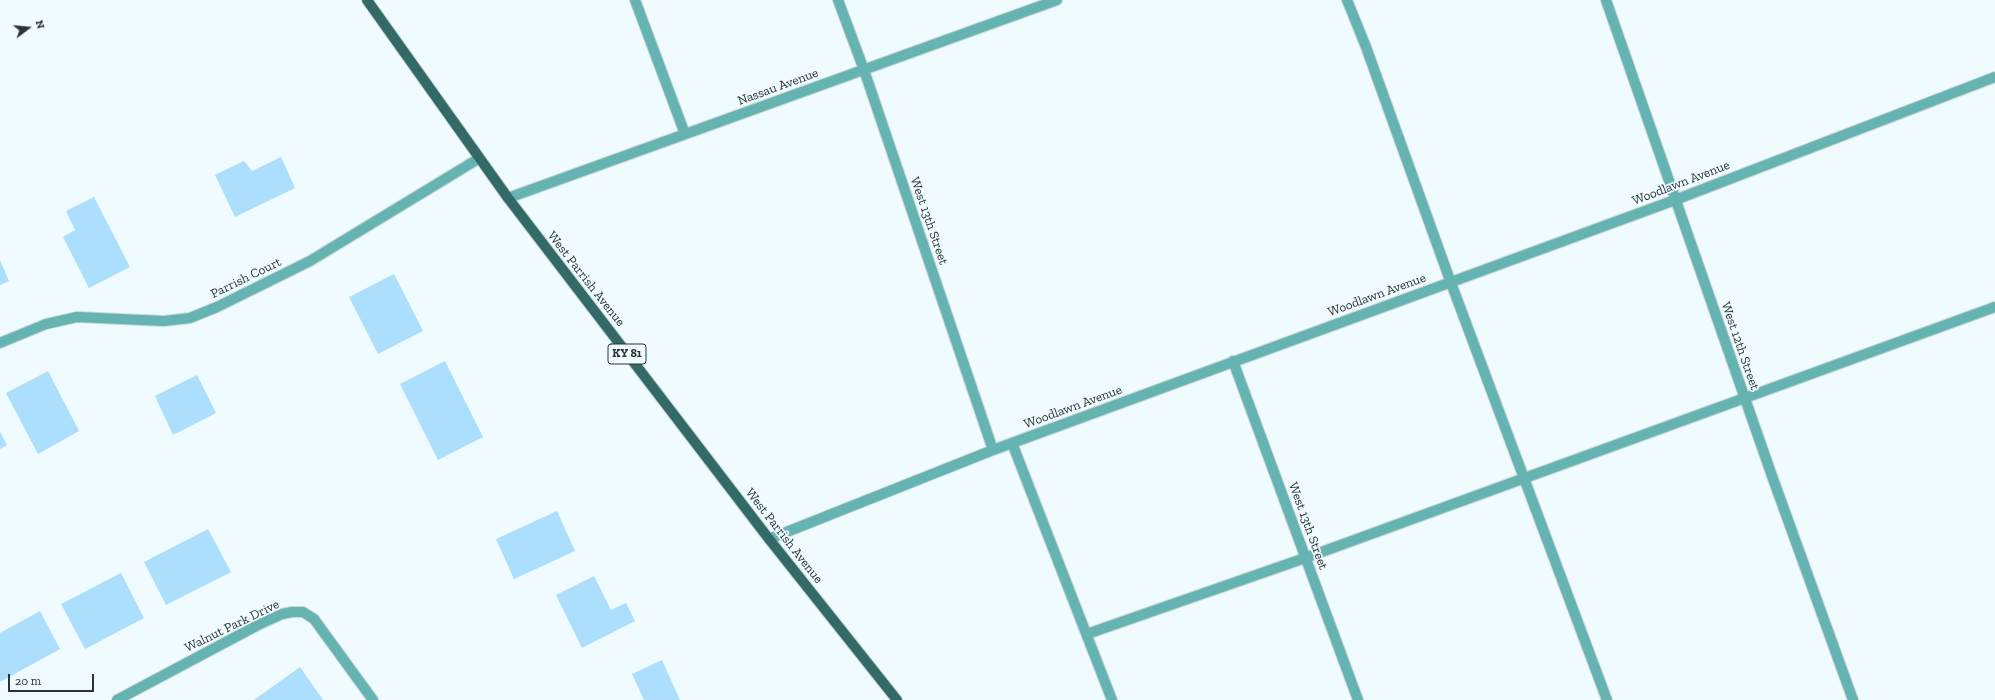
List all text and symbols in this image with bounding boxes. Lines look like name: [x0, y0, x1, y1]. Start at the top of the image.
north arrow: [8, 8, 48, 48]
text: N: [33, 19, 47, 30]
street label: Nassau Avenue: [736, 65, 820, 109]
street label: Woodlawn Avenue: [1630, 157, 1732, 209]
street label: West 13th Street: [907, 175, 951, 267]
street label: West Parrish Avenue: [544, 228, 628, 330]
street label: Parrish Court: [208, 254, 284, 302]
street label: Woodlawn Avenue: [1326, 270, 1428, 320]
street label: West 12th Street: [1718, 300, 1762, 392]
road number: KY 81: [608, 344, 646, 364]
street label: Woodlawn Avenue: [1022, 382, 1124, 432]
street label: West 13th Street: [1285, 480, 1331, 572]
street label: West Parrish Avenue: [742, 485, 826, 587]
street label: Walnut Park Drive: [182, 596, 282, 656]
scale bar: [10, 666, 96, 692]
text: 20 m: [15, 674, 41, 688]

